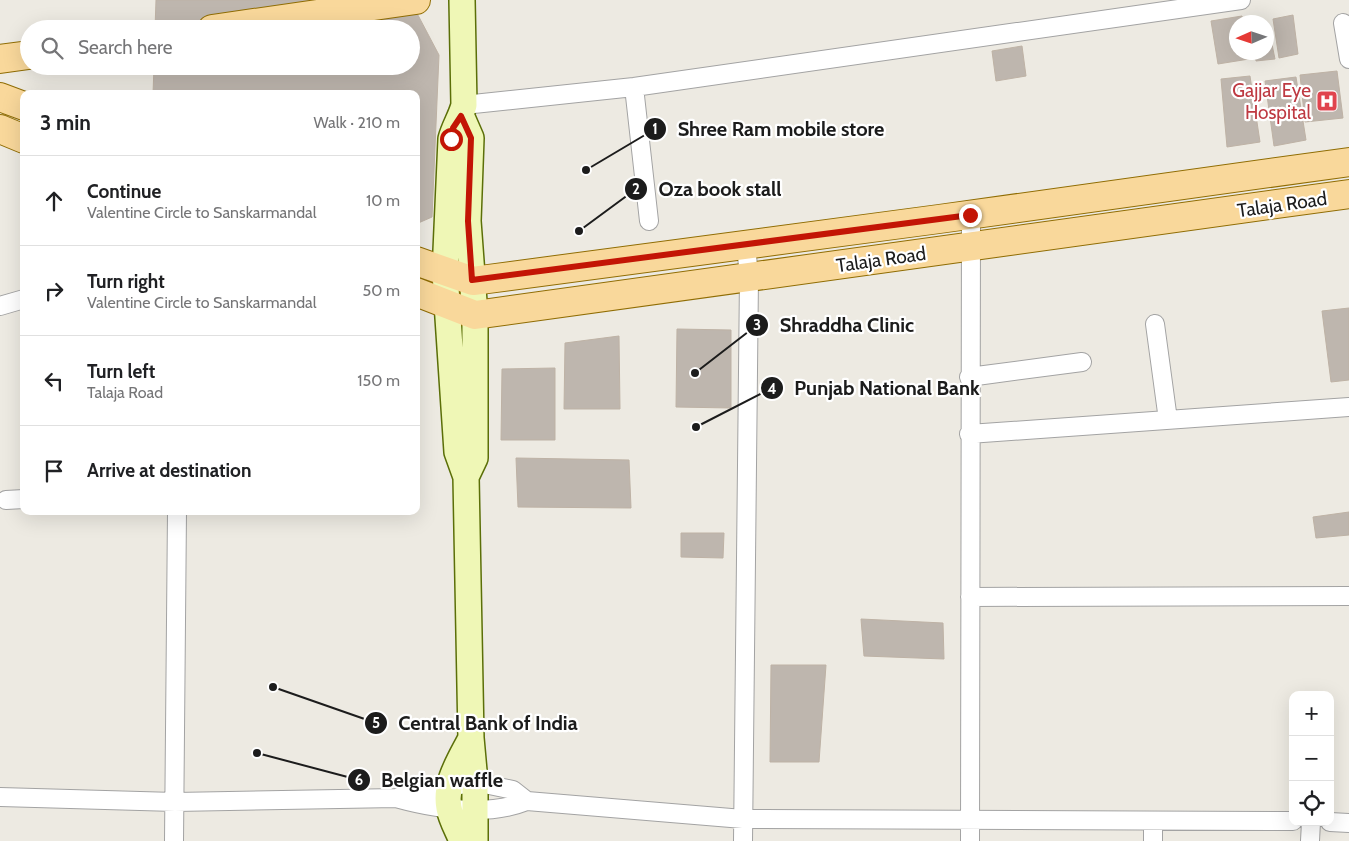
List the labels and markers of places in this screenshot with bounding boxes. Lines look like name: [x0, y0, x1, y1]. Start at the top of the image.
place label: Gajjar Eye Hospital: [1232, 79, 1312, 124]
hospital icon: Gajjar Eye Hospital: [1315, 89, 1339, 113]
callout: Shree Ram mobile store: [643, 112, 894, 147]
callout: Oza book stall: [623, 171, 792, 206]
callout: Shraddha Clinic: [744, 307, 924, 342]
callout: Punjab National Bank: [759, 371, 990, 406]
callout: Central Bank of India: [364, 705, 588, 740]
callout: Belgian waffle: [346, 762, 513, 797]

